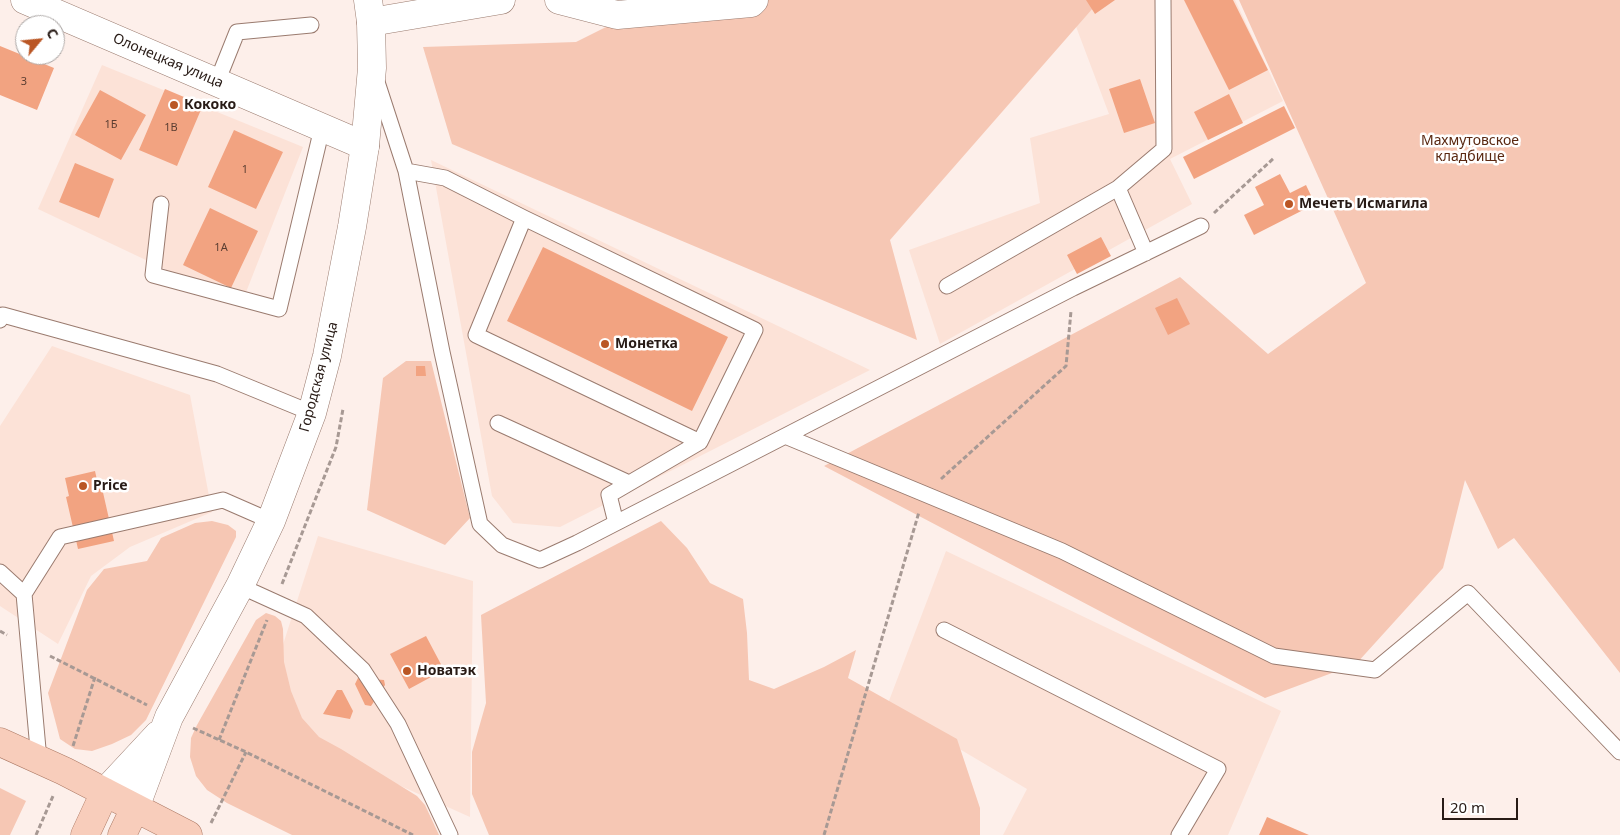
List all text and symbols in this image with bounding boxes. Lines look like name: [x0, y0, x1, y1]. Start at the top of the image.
north arrow: [15, 15, 65, 65]
text: С: [42, 25, 63, 42]
street label: Олонецкая улица: [110, 30, 226, 92]
house number: 3: [21, 75, 27, 89]
place label: Кококо: [184, 97, 236, 113]
marker: Кококо: [168, 99, 180, 111]
house number: 1Б: [104, 118, 118, 132]
house number: 1В: [164, 121, 178, 135]
park label: Махмутовское кладбище: [1421, 133, 1519, 166]
house number: 1: [242, 163, 248, 177]
place label: Мечеть Исмагила: [1299, 196, 1428, 212]
marker: Мечеть Исмагила: [1283, 198, 1295, 210]
house number: 1А: [214, 241, 228, 255]
street label: Городская улица: [296, 320, 342, 434]
place label: Монетка: [615, 336, 678, 352]
marker: Монетка: [599, 338, 611, 350]
place label: Price: [93, 478, 128, 494]
marker: Price: [77, 480, 89, 492]
place label: Новатэк: [417, 663, 476, 679]
marker: Новатэк: [401, 665, 413, 677]
scale bar: [1445, 788, 1521, 820]
text: 20 m: [1450, 797, 1485, 817]

